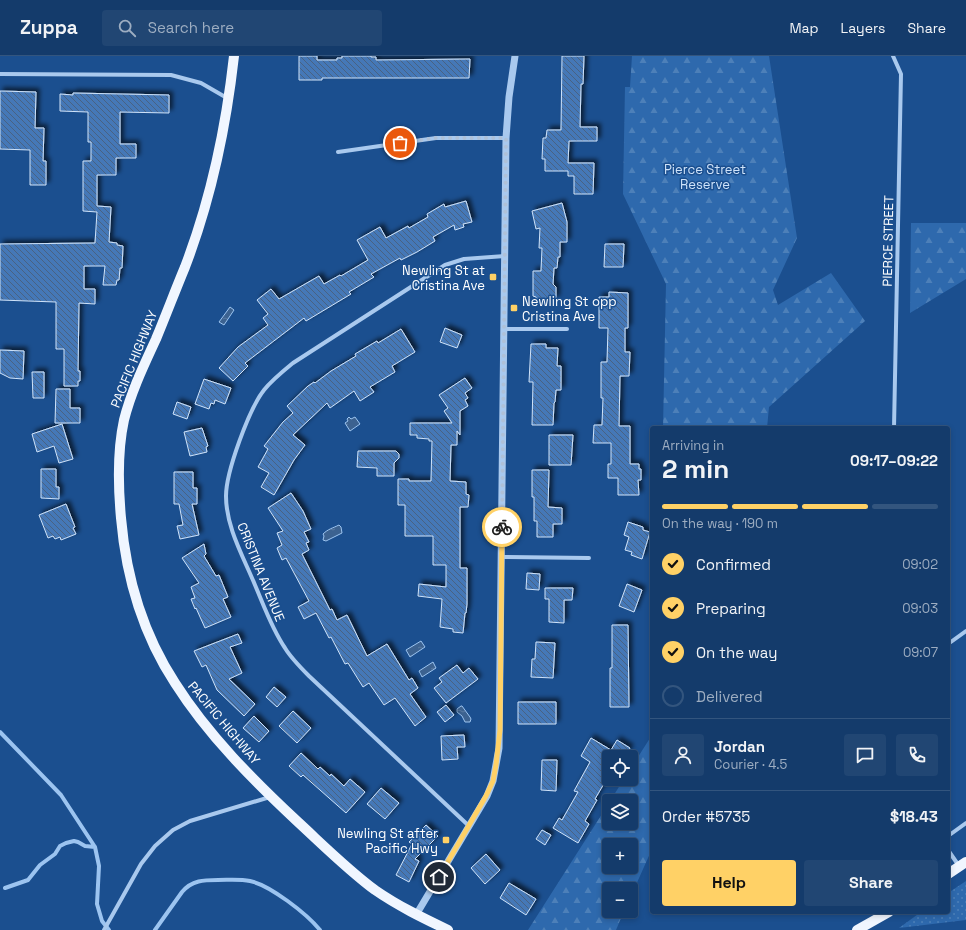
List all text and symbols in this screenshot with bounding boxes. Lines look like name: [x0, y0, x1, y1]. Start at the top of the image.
search box: [102, 10, 382, 46]
text: Zuppa: [20, 15, 78, 40]
icon: search: [116, 17, 138, 39]
text: Search here: [148, 18, 234, 37]
text: Map: [789, 19, 819, 37]
text: Layers: [841, 19, 885, 37]
text: Share: [907, 19, 946, 37]
pin: [383, 126, 417, 160]
icon: bag: [389, 132, 411, 154]
park label: Pierce Street Reserve: [664, 161, 746, 193]
street label: PIERCE STREET: [879, 195, 897, 287]
place label: Newling St at Cristina Ave: [402, 262, 485, 294]
marker: Newling St at Cristina Ave: [488, 272, 498, 282]
place label: Newling St opp Cristina Ave: [522, 293, 617, 325]
marker: Newling St opp Cristina Ave: [509, 303, 519, 313]
street label: PACIFIC HIGHWAY: [107, 308, 161, 410]
text: Arriving in: [662, 437, 724, 454]
text: 09:17–09:22: [850, 451, 938, 470]
text: 2 min: [662, 452, 729, 486]
courier: [482, 507, 522, 547]
text: On the way · 190 m: [662, 515, 778, 532]
icon: bike: [491, 516, 513, 538]
street label: CRISTINA AVENUE: [233, 520, 289, 624]
icon: check: [662, 553, 684, 575]
text: Confirmed: [696, 555, 771, 574]
text: 09:02: [902, 556, 938, 573]
icon: check: [662, 597, 684, 619]
text: Preparing: [696, 599, 766, 618]
text: 09:03: [902, 600, 938, 617]
icon: check: [662, 641, 684, 663]
text: On the way: [696, 643, 777, 662]
text: 09:07: [903, 644, 938, 661]
street label: PACIFIC HIGHWAY: [184, 678, 264, 768]
text: Delivered: [696, 687, 763, 706]
button: person: [662, 734, 704, 776]
button: chat: [844, 734, 886, 776]
button: phone: [896, 734, 938, 776]
text: Jordan: [714, 737, 765, 756]
map controls: [602, 750, 638, 918]
button: locate: [602, 750, 638, 786]
text: Courier · 4.5: [714, 756, 787, 773]
button: layers: [602, 794, 638, 830]
text: Order #5735: [662, 807, 750, 826]
text: $18.43: [890, 807, 938, 826]
place label: Newling St after Pacific Hwy: [337, 825, 438, 857]
marker: Newling St after Pacific Hwy: [441, 835, 451, 845]
button: +: [602, 838, 638, 874]
pin: [422, 860, 456, 894]
button: Help: [662, 860, 796, 906]
button: Share: [804, 860, 938, 906]
icon: home: [428, 866, 450, 888]
button: −: [602, 882, 638, 918]

